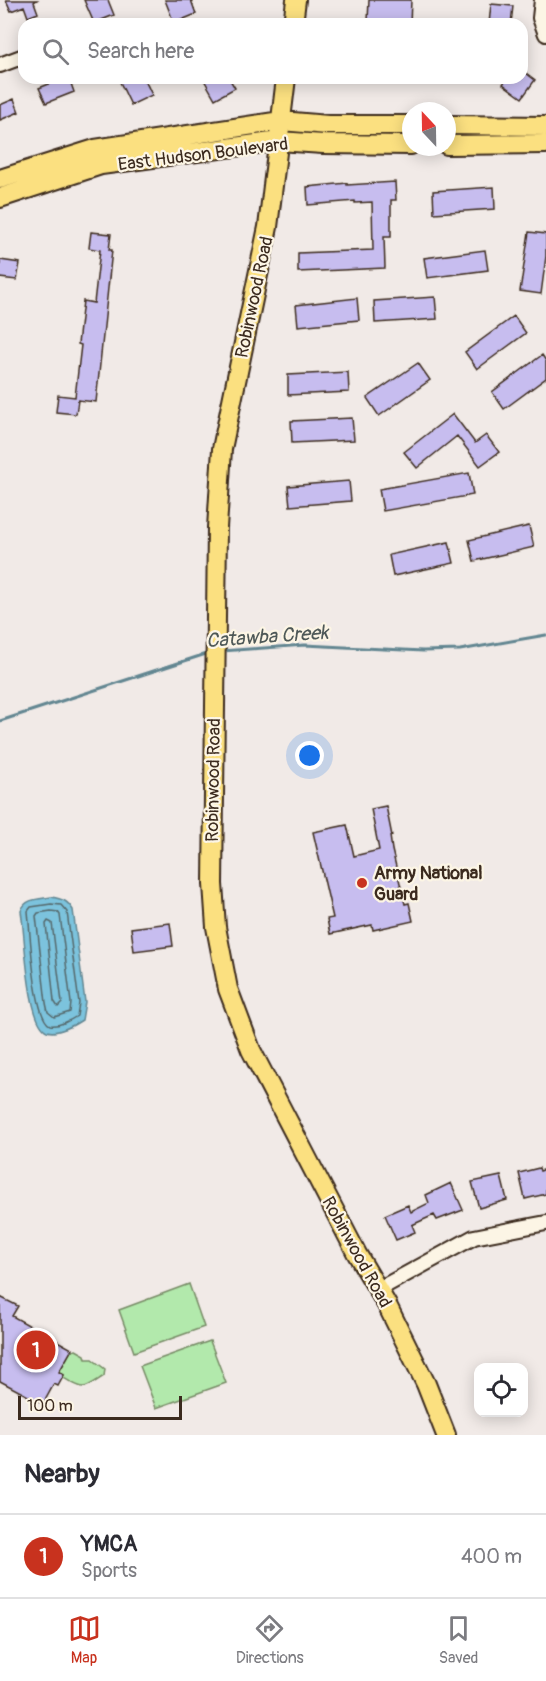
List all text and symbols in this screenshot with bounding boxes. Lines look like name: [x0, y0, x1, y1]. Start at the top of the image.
search box: [18, 18, 528, 84]
icon: search: [39, 35, 72, 68]
text: Search here: [87, 37, 194, 65]
north arrow: [402, 102, 456, 156]
street label: East Hudson Boulevard: [117, 133, 289, 176]
street label: Robinwood Road: [230, 234, 279, 360]
water label: Catawba Creek: [205, 620, 331, 653]
street label: Robinwood Road: [201, 718, 226, 842]
your location: [295, 741, 324, 770]
place label: Army National Guard: [374, 862, 482, 906]
marker: Army National Guard: [355, 876, 369, 890]
street label: Robinwood Road: [317, 1193, 397, 1312]
pin: 1: [16, 1328, 56, 1372]
map controls: [474, 1363, 528, 1417]
button: locate: [474, 1363, 528, 1417]
scale bar: [18, 1393, 182, 1420]
text: 100 m: [27, 1396, 73, 1416]
text: Nearby: [24, 1458, 100, 1490]
text: YMCA: [81, 1530, 137, 1558]
text: 1: [40, 1544, 47, 1569]
text: 400 m: [461, 1544, 522, 1569]
text: Sports: [81, 1558, 137, 1583]
tab: Map: [68, 1612, 101, 1668]
tab: Directions: [236, 1612, 304, 1668]
tab: Saved: [439, 1612, 478, 1668]

